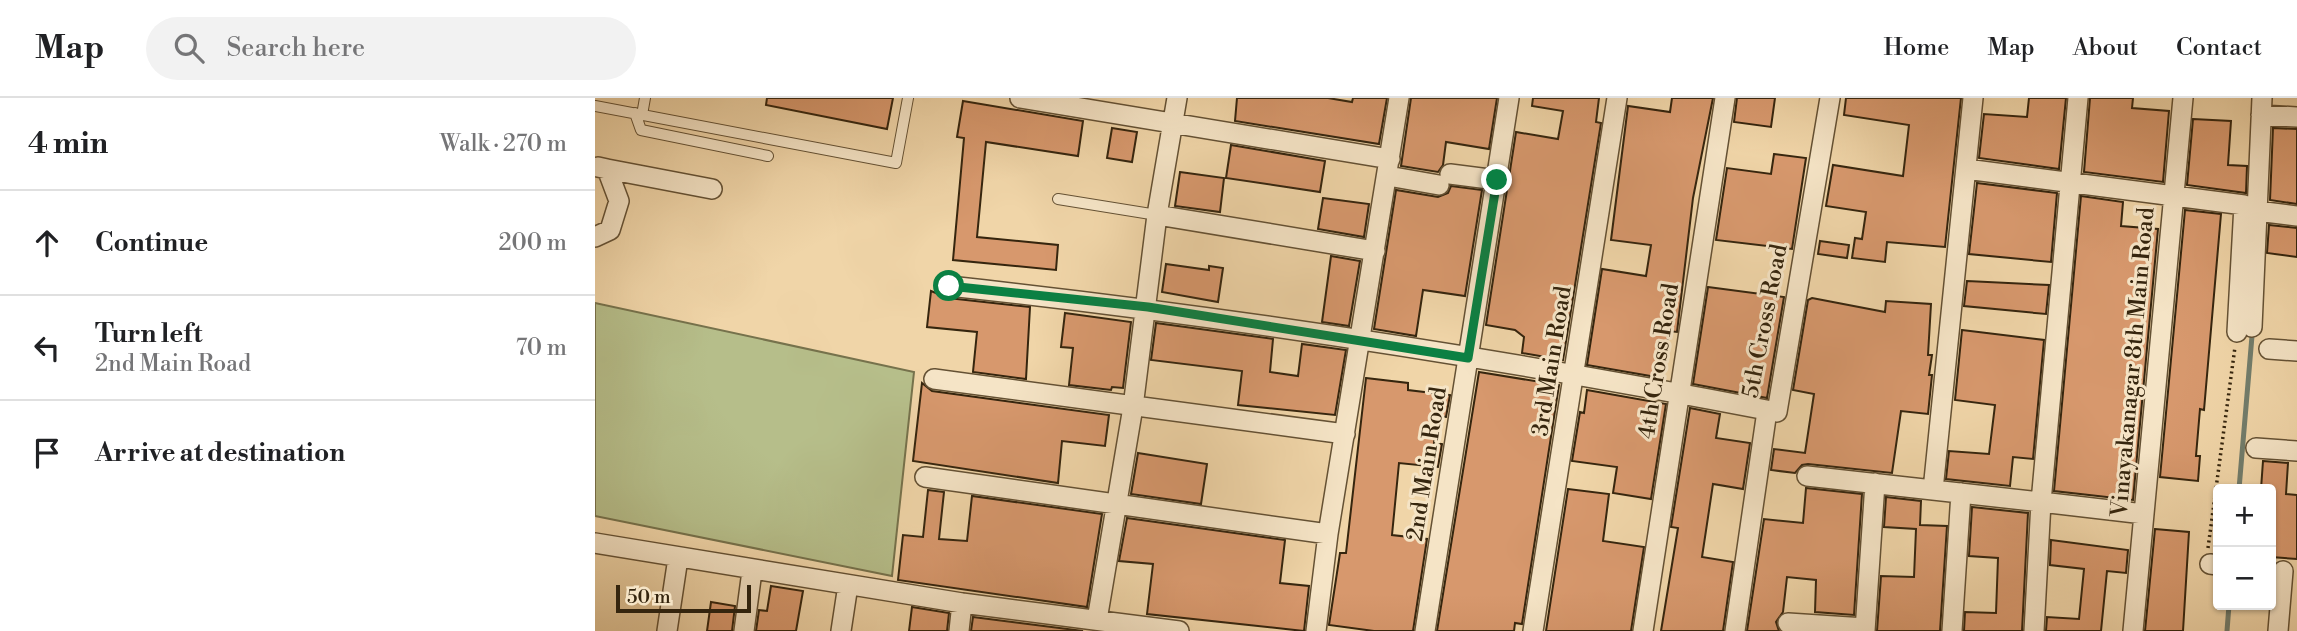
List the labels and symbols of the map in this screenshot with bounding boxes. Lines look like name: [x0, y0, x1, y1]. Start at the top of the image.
route end: [1481, 164, 1512, 195]
street label: Vinayakanagar 8th Main Road: [2105, 206, 2160, 519]
street label: 5th Cross Road: [1736, 242, 1794, 400]
route start: [933, 270, 964, 301]
street label: 4th Cross Road: [1633, 281, 1685, 441]
street label: 3rd Main Road: [1526, 284, 1578, 438]
street label: 2nd Main Road: [1401, 385, 1453, 543]
scale bar: [616, 582, 751, 614]

